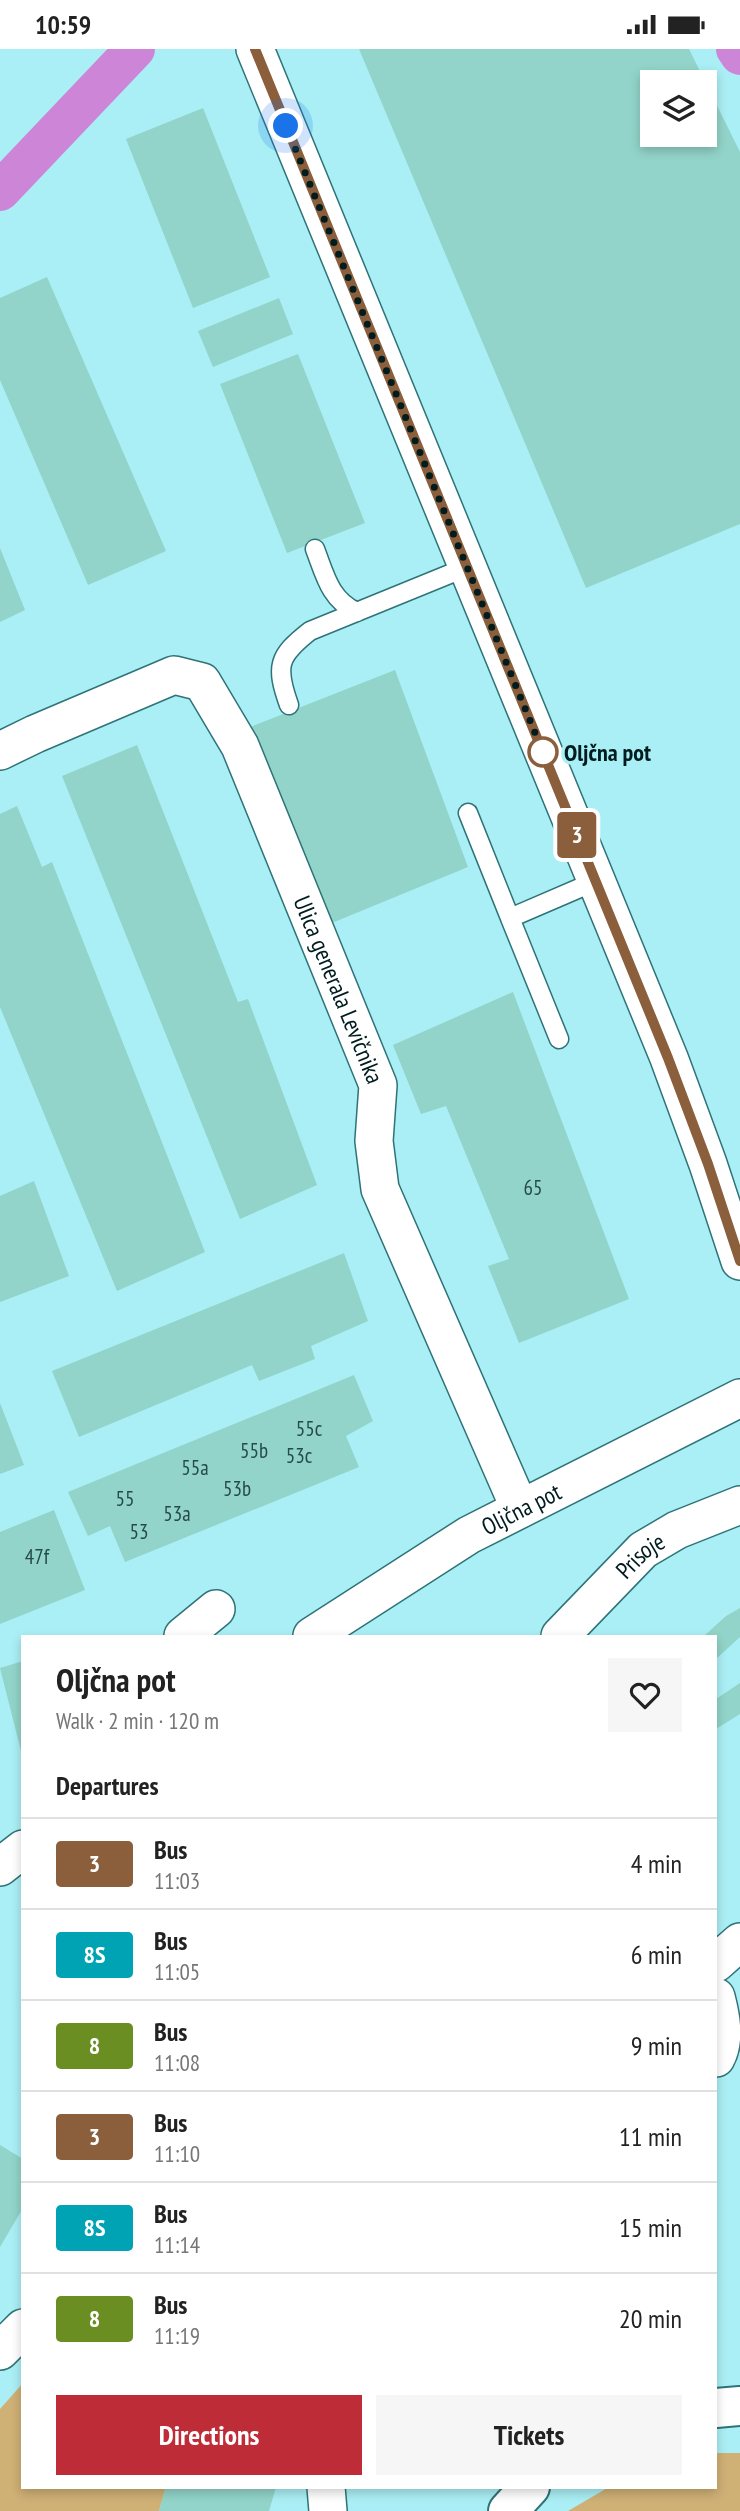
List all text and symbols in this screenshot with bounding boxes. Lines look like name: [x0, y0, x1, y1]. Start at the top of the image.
text: 10:59: [35, 8, 91, 41]
map controls: [640, 70, 717, 147]
button: layers: [640, 70, 717, 147]
your location: [268, 108, 303, 143]
marker: Oljčna pot: [528, 737, 558, 767]
place label: Oljčna pot: [564, 737, 651, 768]
line badge: 3: [554, 812, 600, 858]
text: 3: [571, 819, 583, 850]
street label: Ulica generala Levičnika: [287, 891, 391, 1088]
house number: 65: [524, 1174, 542, 1201]
house number: 55c: [296, 1415, 323, 1442]
house number: 55b: [240, 1437, 268, 1464]
house number: 53c: [286, 1442, 313, 1469]
house number: 55a: [181, 1454, 209, 1481]
house number: 53b: [223, 1475, 251, 1502]
street label: Oljčna pot: [476, 1475, 566, 1542]
house number: 55: [116, 1485, 134, 1512]
house number: 53a: [163, 1500, 191, 1527]
house number: 53: [130, 1518, 148, 1545]
street label: Prisoje: [609, 1525, 670, 1585]
house number: 47f: [25, 1543, 50, 1570]
text: Oljčna pot: [56, 1658, 176, 1701]
button: heart: [608, 1658, 682, 1732]
text: Walk · 2 min · 120 m: [56, 1706, 219, 1735]
text: Departures: [56, 1769, 159, 1802]
text: Bus: [154, 1833, 187, 1866]
text: 4 min: [631, 1847, 682, 1880]
text: 3: [89, 1848, 100, 1879]
text: 11:03: [154, 1866, 200, 1895]
text: Bus: [154, 1924, 187, 1957]
text: 6 min: [631, 1938, 682, 1971]
text: 8S: [83, 1939, 106, 1970]
text: 11:05: [154, 1957, 200, 1986]
text: Bus: [154, 2015, 187, 2048]
text: 9 min: [631, 2029, 682, 2062]
text: 8: [89, 2030, 100, 2061]
text: 11:08: [154, 2048, 200, 2077]
text: Bus: [154, 2106, 187, 2139]
text: 11 min: [619, 2120, 682, 2153]
text: 3: [89, 2121, 100, 2152]
text: 11:10: [154, 2139, 200, 2168]
text: Bus: [154, 2197, 187, 2230]
text: 15 min: [619, 2211, 682, 2244]
text: 8S: [83, 2212, 106, 2243]
text: 11:14: [154, 2230, 200, 2259]
text: Bus: [154, 2288, 187, 2321]
text: 20 min: [619, 2302, 682, 2335]
text: 8: [89, 2303, 100, 2334]
text: 11:19: [154, 2321, 200, 2350]
button: Directions: [56, 2395, 362, 2475]
button: Tickets: [376, 2395, 682, 2475]

